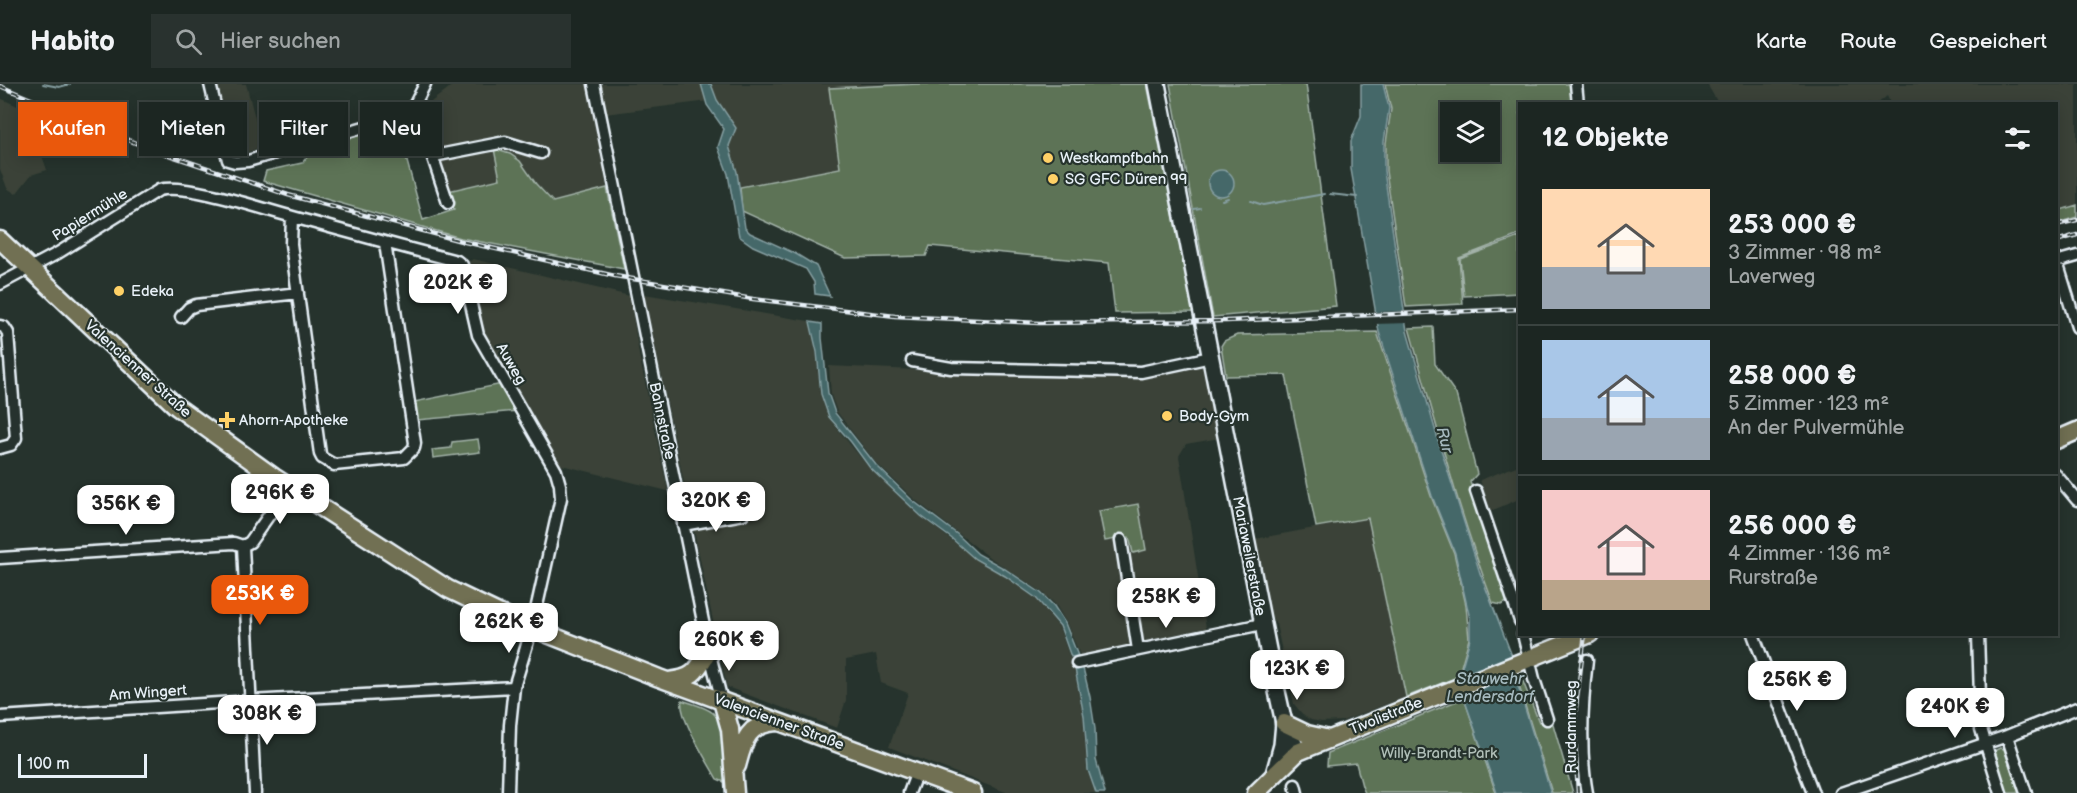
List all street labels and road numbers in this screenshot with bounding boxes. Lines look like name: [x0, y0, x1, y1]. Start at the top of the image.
street label: Papiermühle: [49, 184, 131, 246]
street label: Valencienner Straße: [81, 316, 195, 422]
street label: Auweg: [492, 340, 530, 388]
street label: Bahnstraße: [645, 381, 679, 461]
street label: Mariaweilerstraße: [1228, 494, 1270, 618]
street label: Rurdammweg: [1562, 680, 1581, 774]
street label: Am Wingert: [109, 681, 188, 705]
street label: Valencienner Straße: [711, 690, 847, 754]
street label: Tivolistraße: [1347, 693, 1425, 739]

